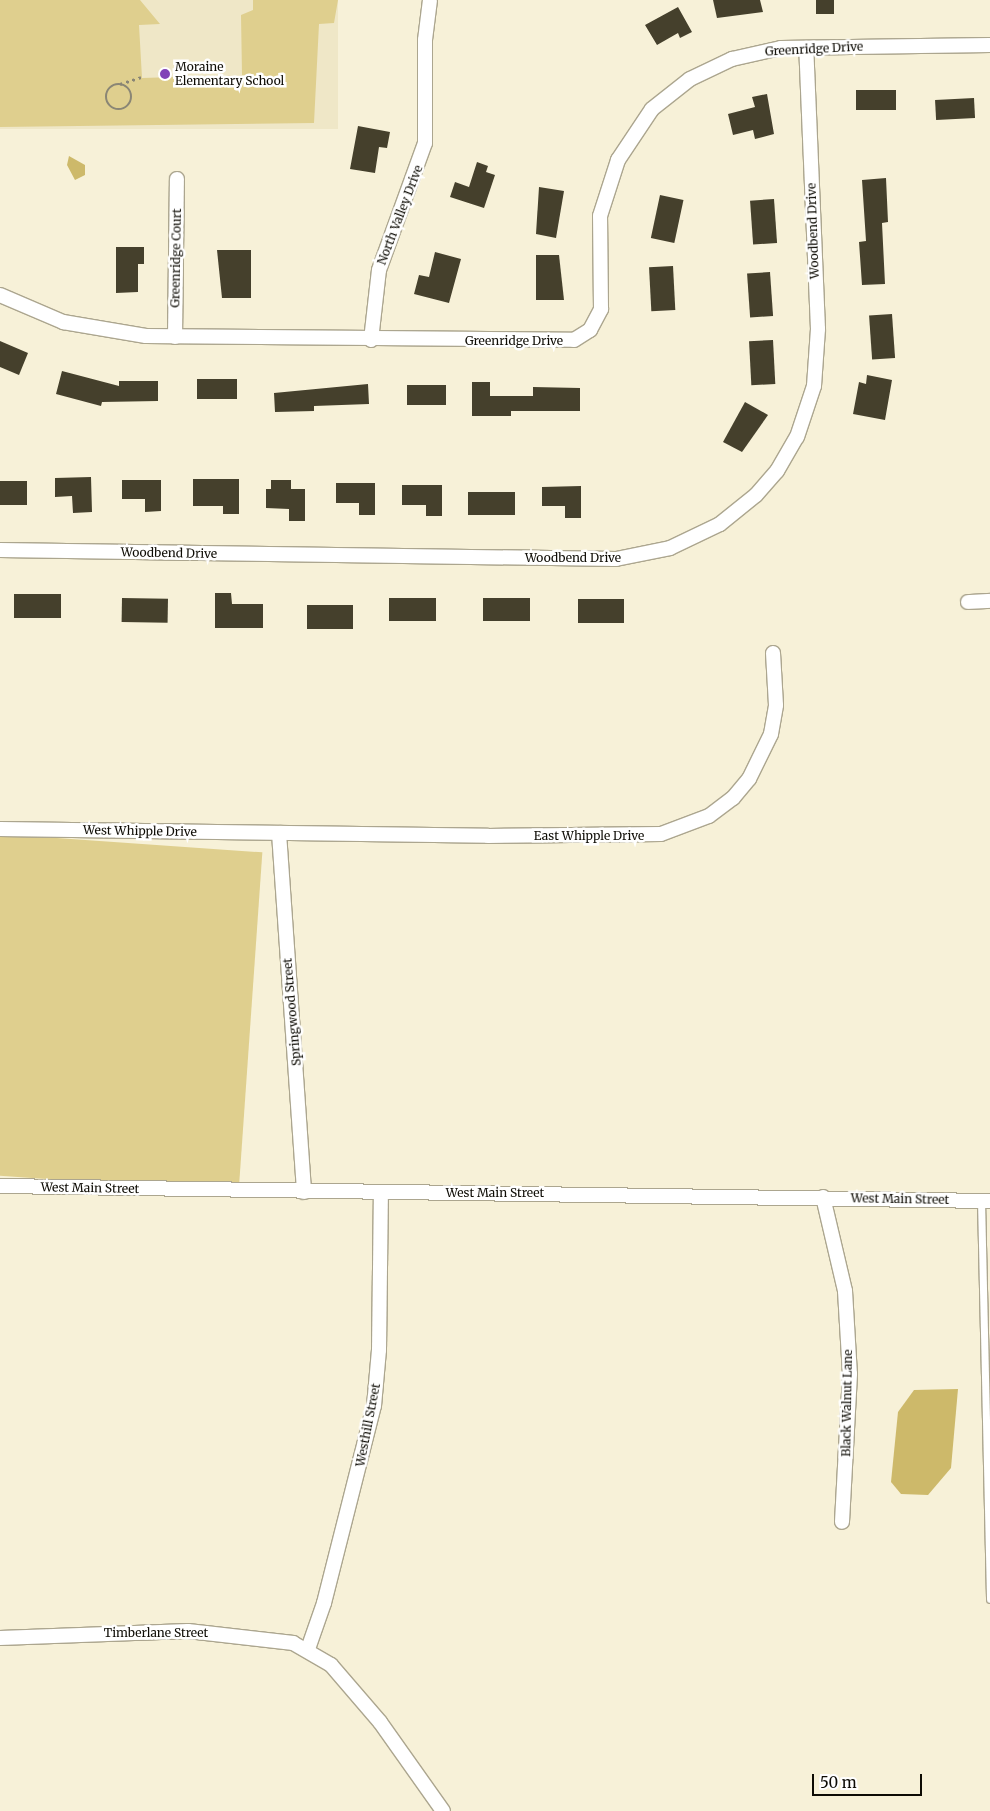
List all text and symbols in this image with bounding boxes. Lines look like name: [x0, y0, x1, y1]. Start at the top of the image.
street label: Greenridge Drive: [765, 39, 863, 59]
place label: Moraine Elementary School: [175, 60, 284, 88]
marker: Moraine Elementary School: [159, 68, 171, 80]
street label: North Valley Drive: [374, 163, 426, 267]
street label: Woodbend Drive: [804, 183, 822, 279]
street label: Greenridge Court: [168, 208, 184, 308]
street label: Greenridge Drive: [465, 334, 563, 348]
street label: Woodbend Drive: [121, 545, 217, 561]
street label: Woodbend Drive: [525, 551, 621, 565]
street label: West Whipple Drive: [83, 823, 197, 839]
street label: East Whipple Drive: [534, 829, 644, 843]
street label: Springwood Street: [280, 958, 304, 1066]
street label: West Main Street: [41, 1180, 139, 1196]
street label: West Main Street: [446, 1186, 544, 1200]
street label: West Main Street: [851, 1191, 949, 1207]
street label: Black Walnut Lane: [839, 1349, 855, 1457]
street label: Westhill Street: [353, 1382, 383, 1468]
street label: Timberlane Street: [104, 1626, 208, 1640]
scale bar: [815, 1764, 925, 1796]
text: 50 m: [820, 1773, 857, 1792]

